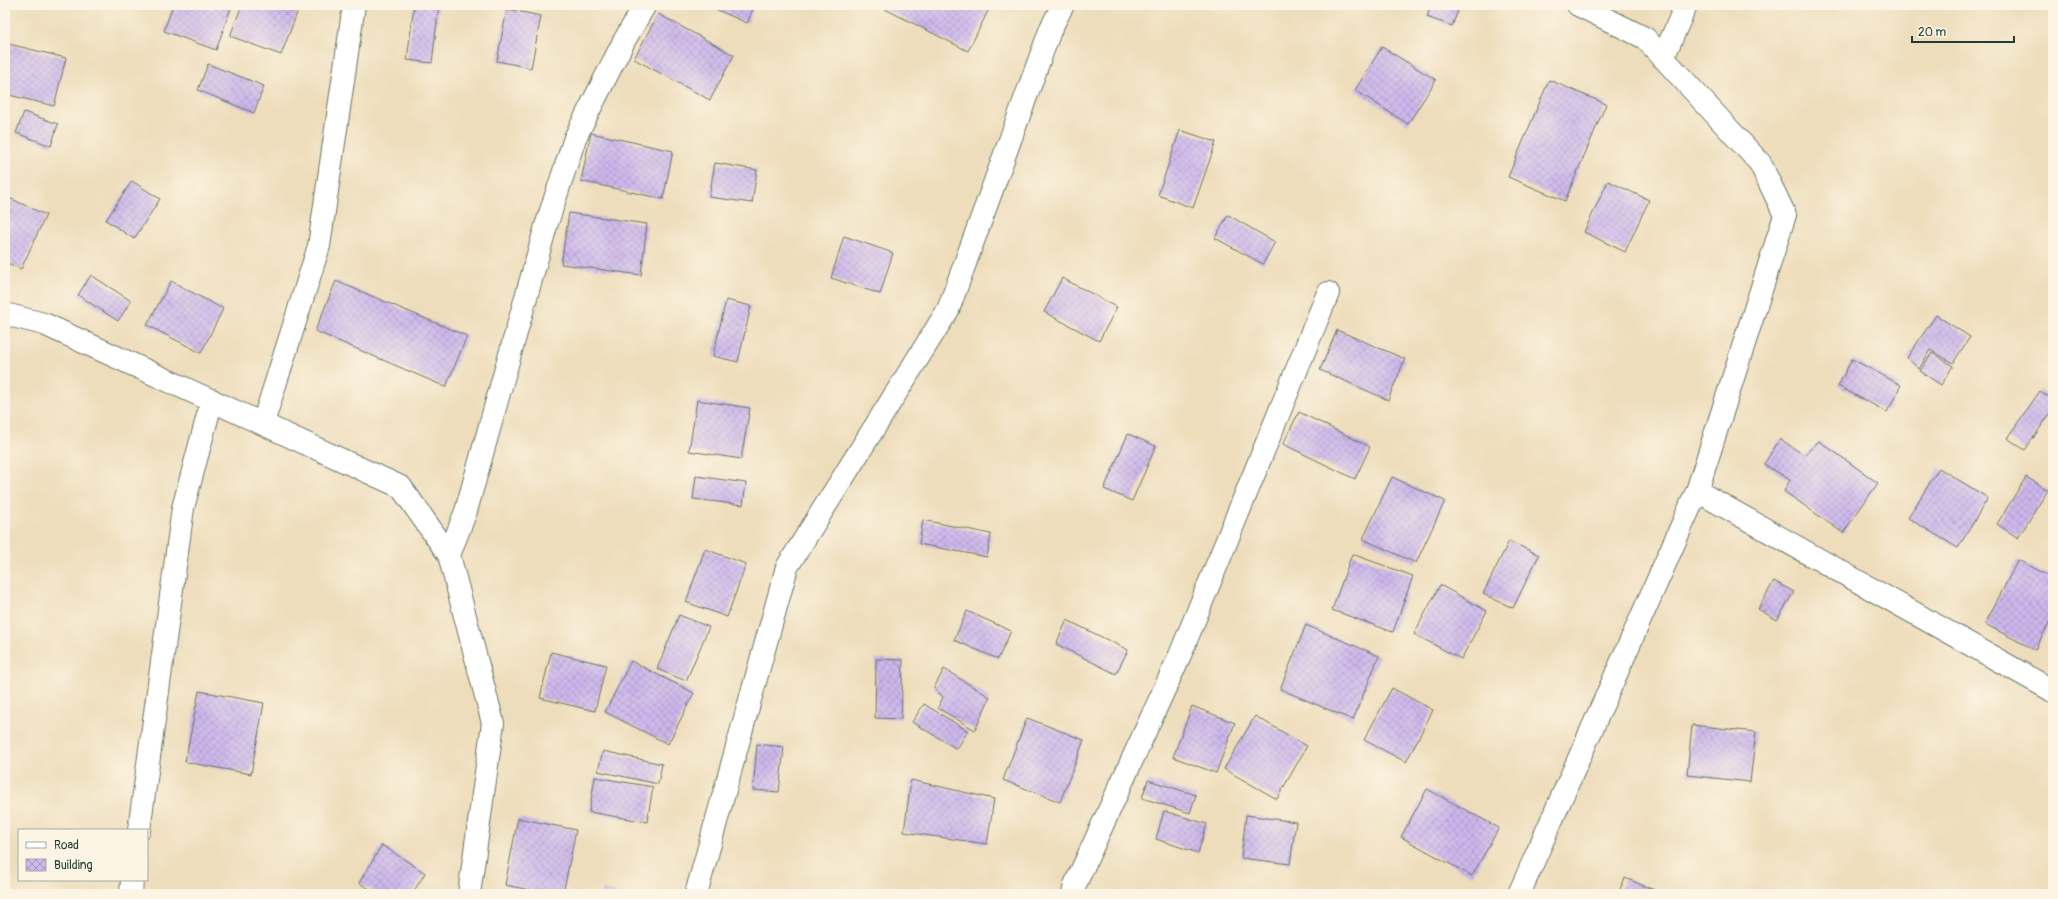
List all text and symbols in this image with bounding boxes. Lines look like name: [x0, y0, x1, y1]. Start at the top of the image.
scale bar: [1912, 18, 2014, 44]
text: 20 m: [1918, 25, 1947, 40]
legend: [18, 829, 148, 881]
text: Road: [54, 838, 79, 853]
text: Building: [54, 858, 93, 873]

